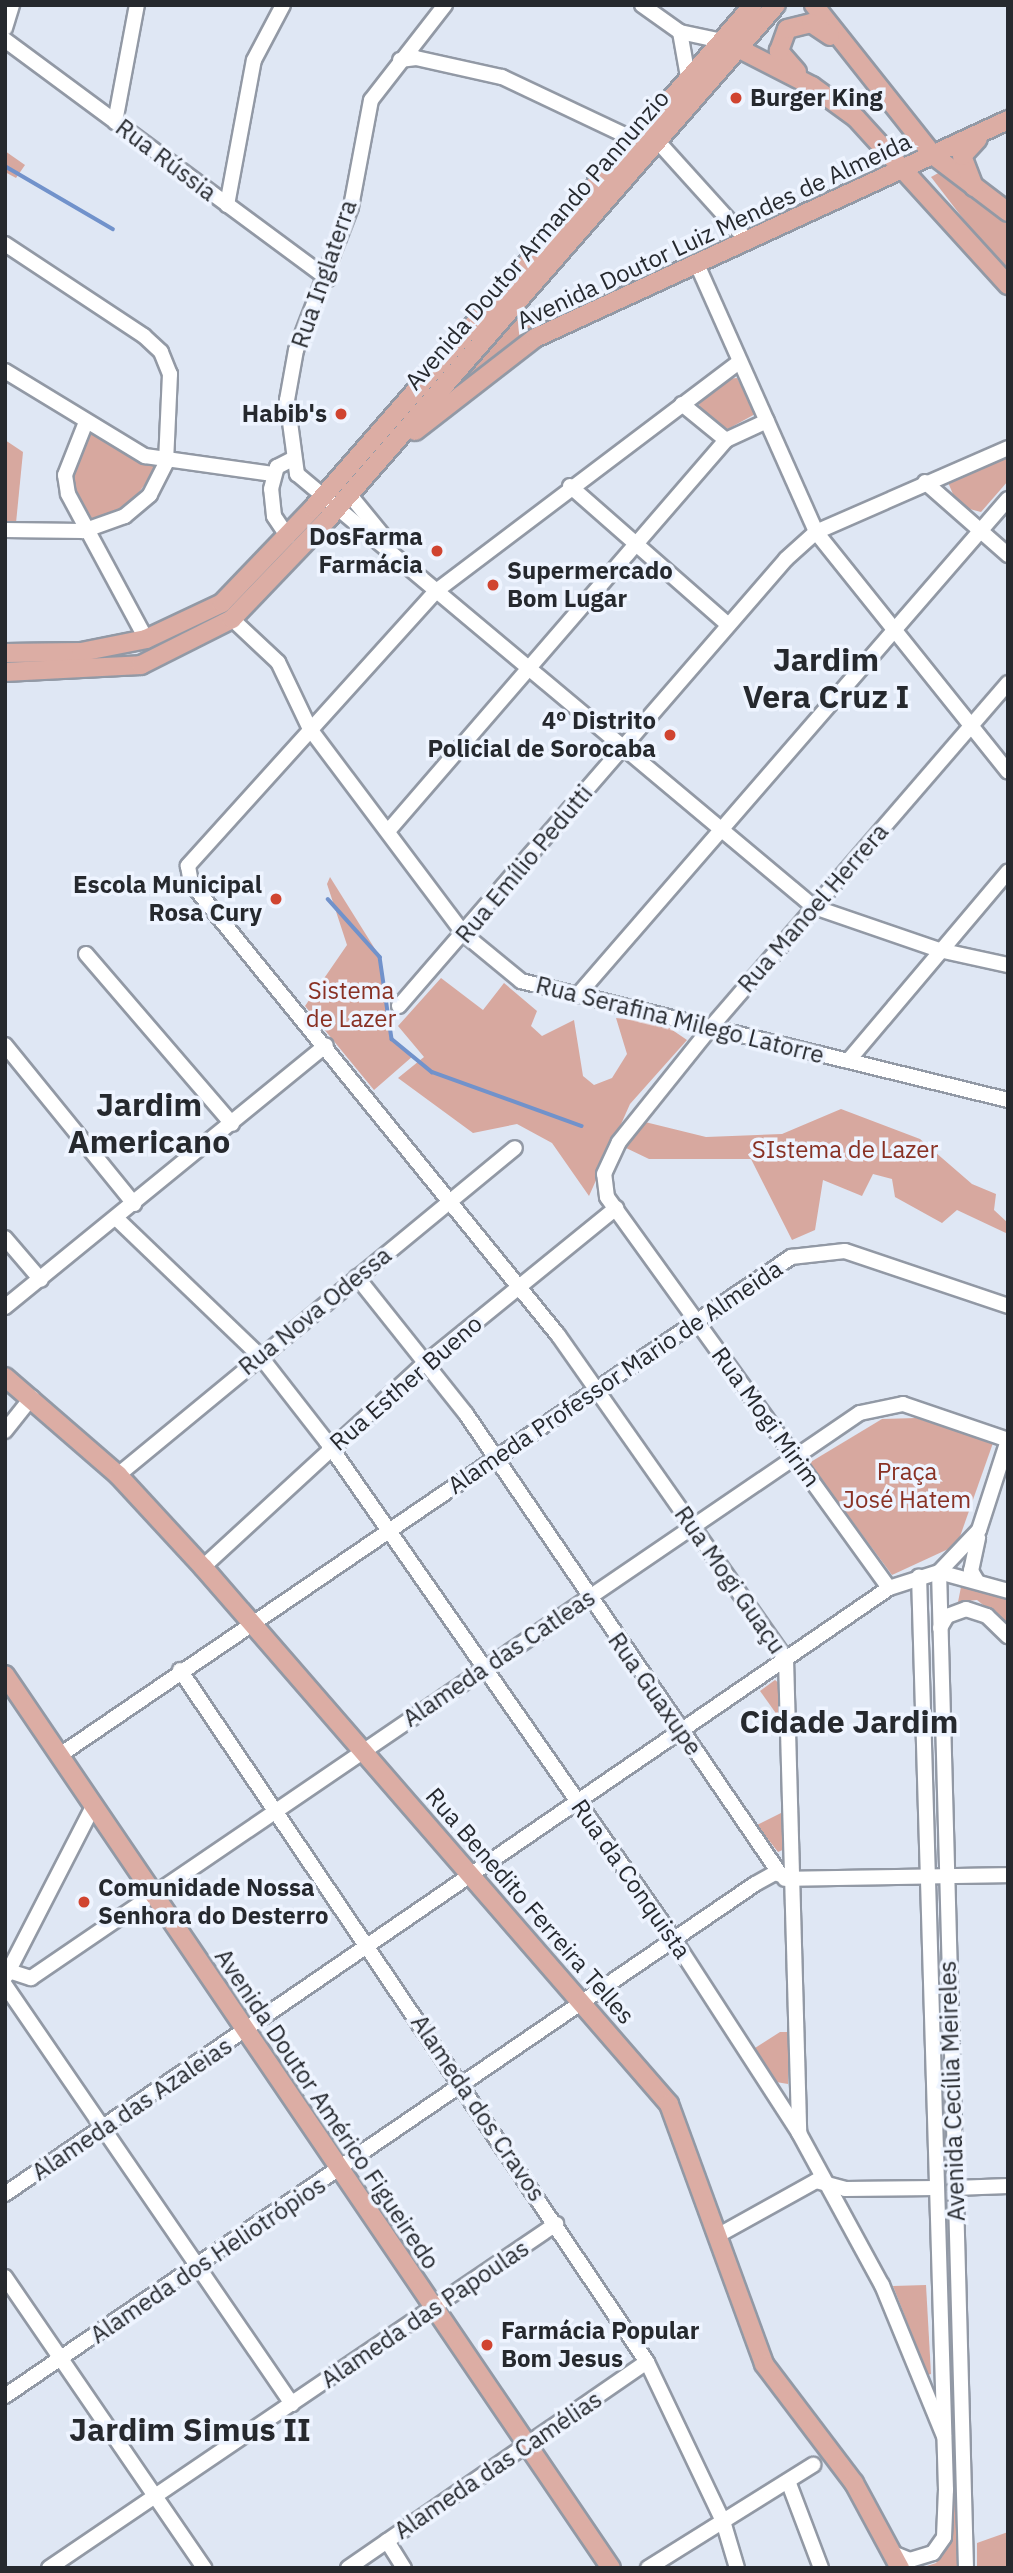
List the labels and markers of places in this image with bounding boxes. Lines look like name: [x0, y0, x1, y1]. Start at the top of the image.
place label: Burger King: [750, 84, 883, 112]
marker: Burger King: [728, 90, 744, 106]
place label: Habib's: [242, 400, 327, 428]
marker: Habib's: [333, 406, 349, 422]
place label: DosFarma Farmácia: [309, 523, 423, 579]
marker: DosFarma Farmácia: [429, 543, 445, 559]
place label: Supermercado Bom Lugar: [507, 557, 673, 613]
marker: Supermercado Bom Lugar: [485, 577, 501, 593]
place label: 4º Distrito Policial de Sorocaba: [428, 707, 656, 763]
marker: 4º Distrito Policial de Sorocaba: [662, 727, 678, 743]
place label: Escola Municipal Rosa Cury: [73, 871, 262, 927]
marker: Escola Municipal Rosa Cury: [268, 891, 284, 907]
place label: Comunidade Nossa Senhora do Desterro: [98, 1874, 329, 1930]
marker: Comunidade Nossa Senhora do Desterro: [76, 1894, 92, 1910]
place label: Farmácia Popular Bom Jesus: [501, 2317, 699, 2373]
marker: Farmácia Popular Bom Jesus: [479, 2337, 495, 2353]

